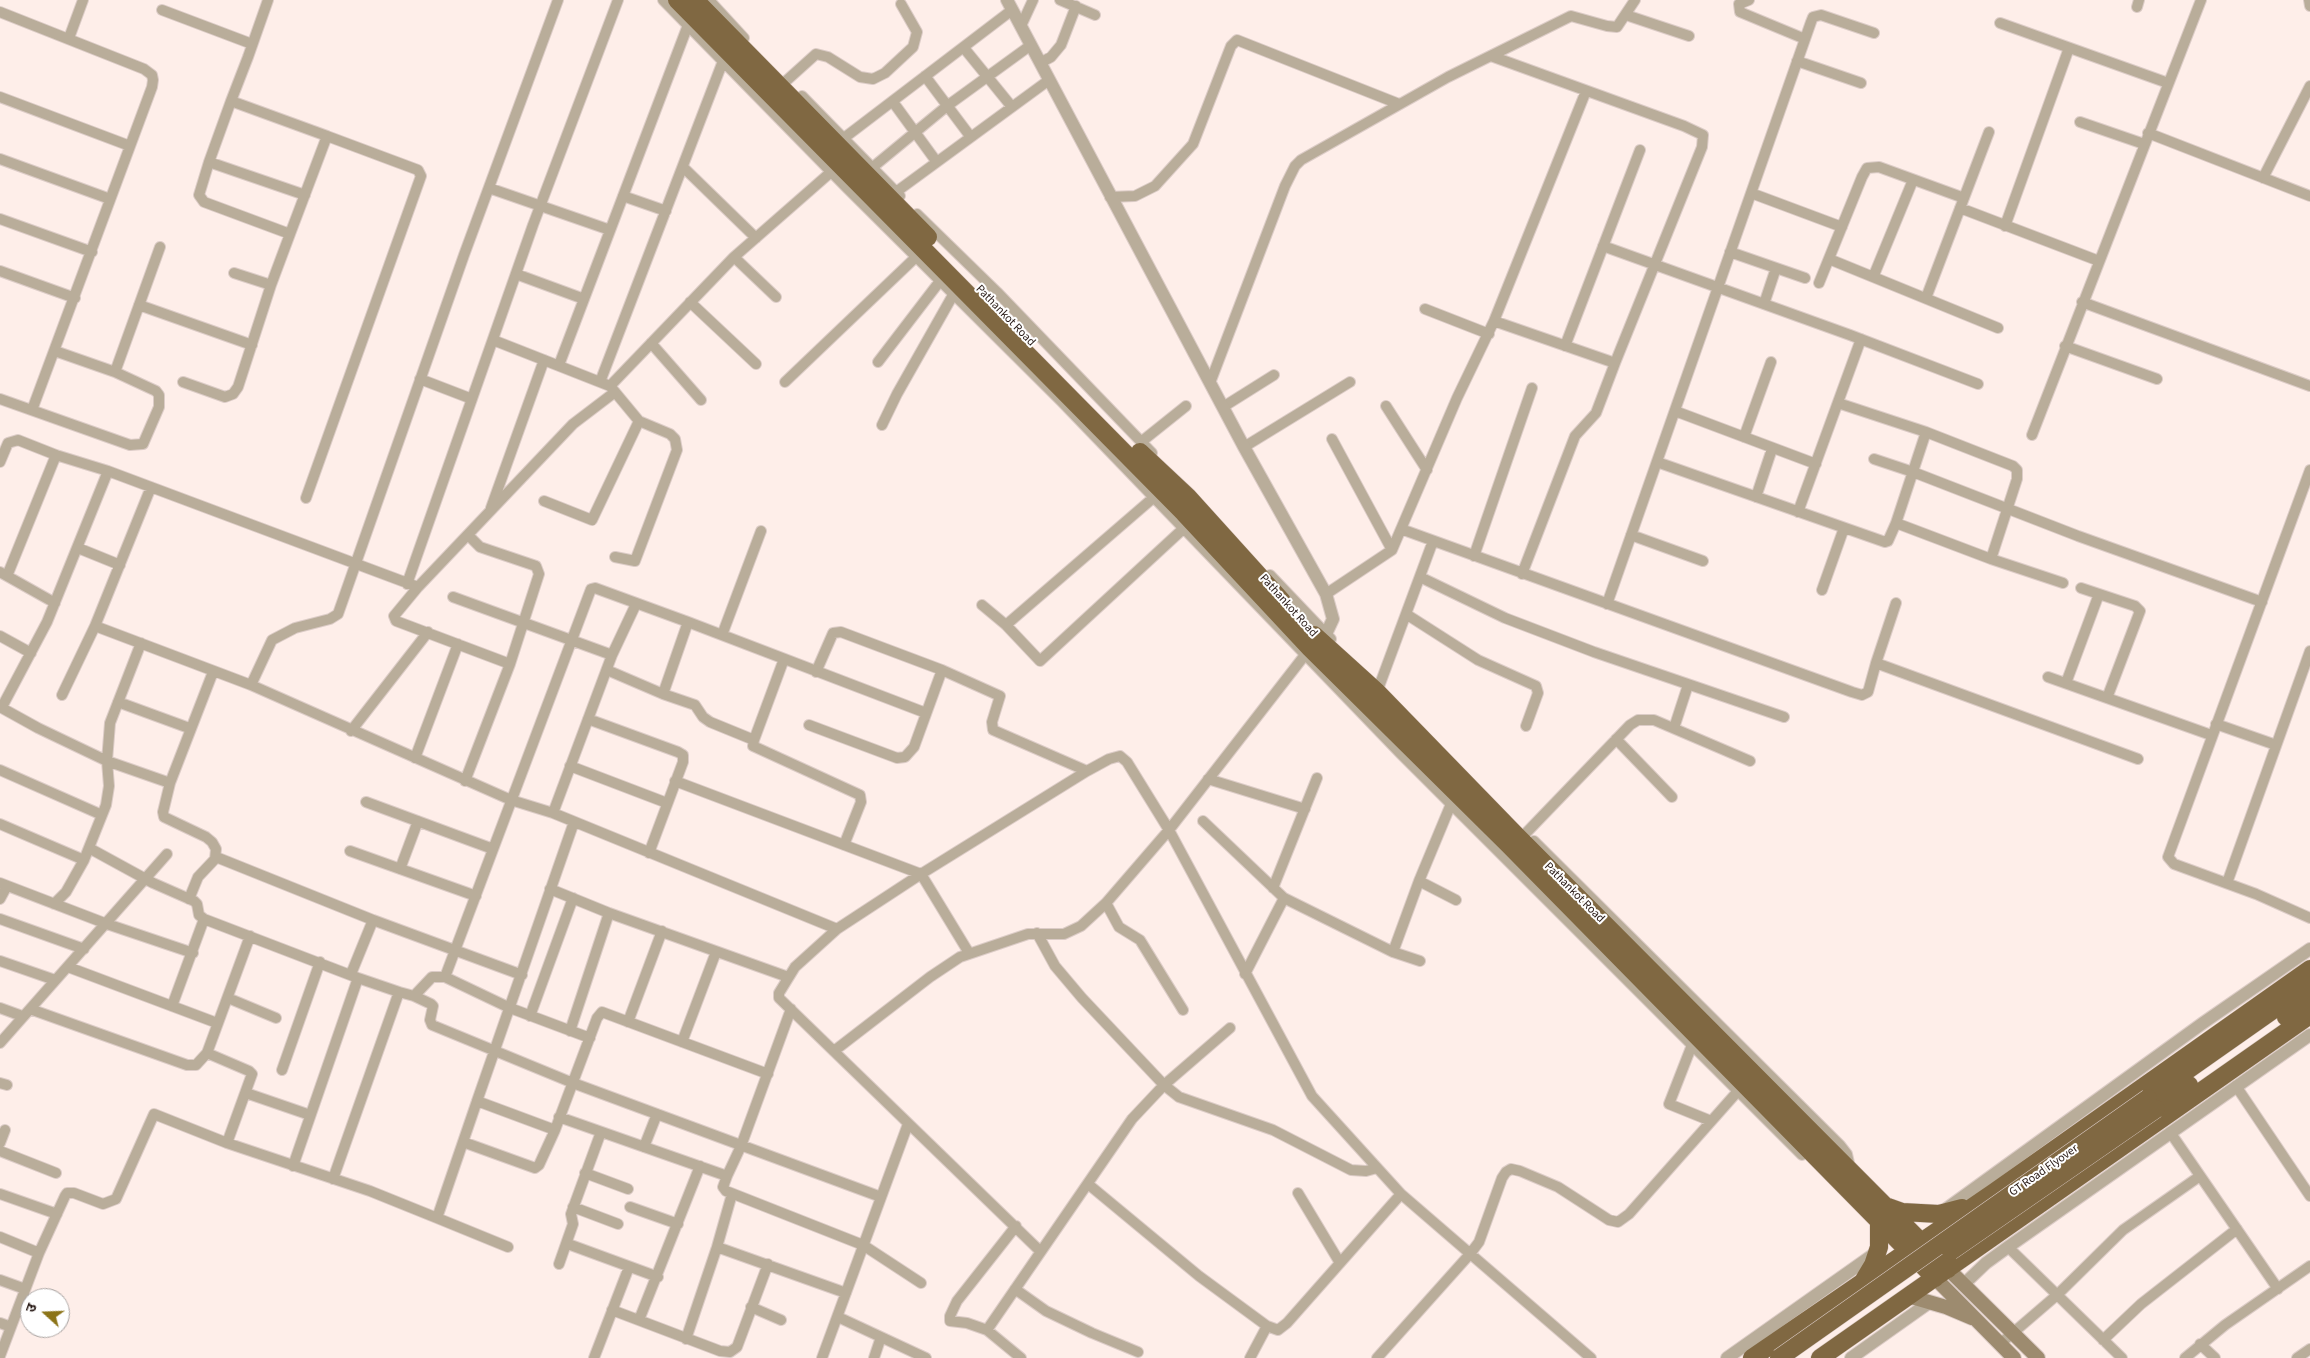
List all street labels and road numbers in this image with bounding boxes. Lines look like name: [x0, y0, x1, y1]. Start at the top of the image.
street label: Pathankot Road: [972, 282, 1038, 350]
street label: Pathankot Road: [1256, 572, 1320, 640]
street label: Pathankot Road: [1541, 860, 1607, 926]
street label: GT Road Flyover: [2007, 1142, 2081, 1200]

